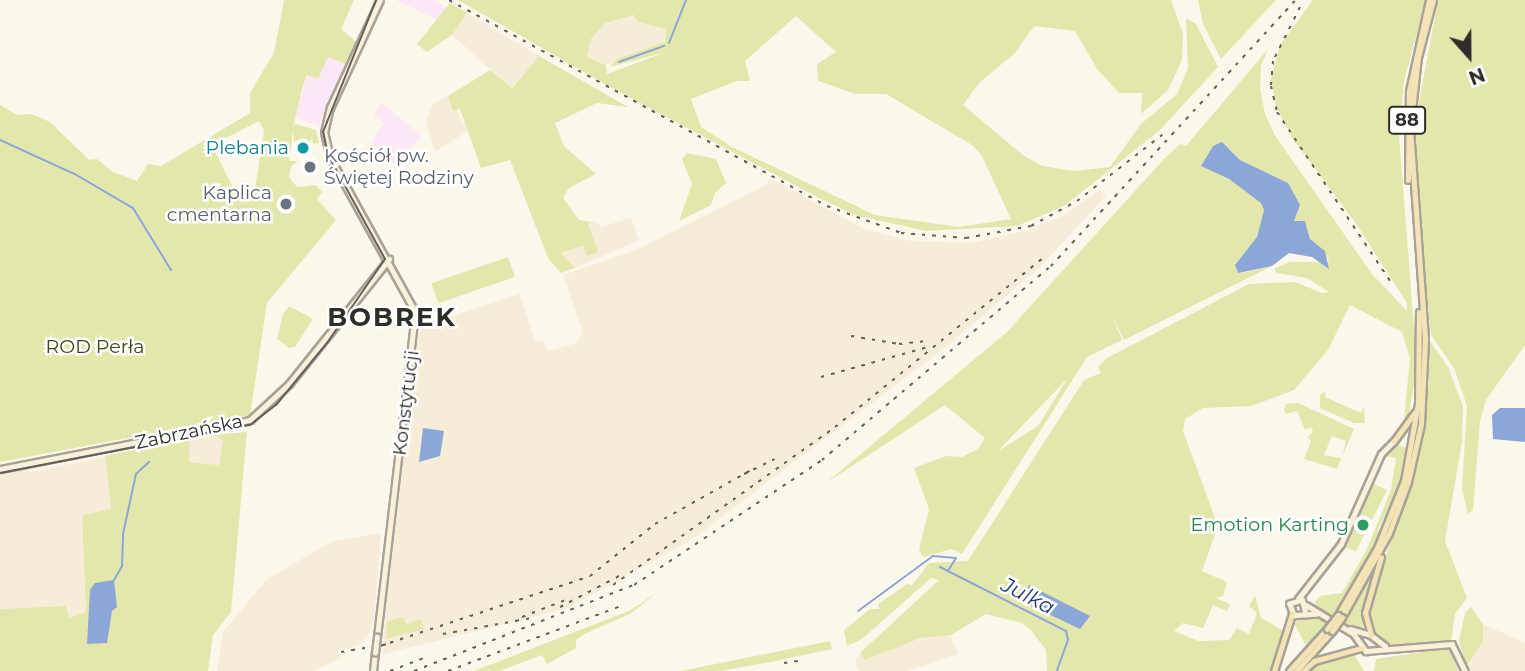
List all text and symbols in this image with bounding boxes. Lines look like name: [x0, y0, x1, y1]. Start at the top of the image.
north arrow: [1434, 21, 1504, 91]
text: N: [1465, 63, 1488, 90]
road number: 88: [1388, 106, 1426, 134]
place label: Plebania: [206, 137, 289, 159]
marker: Plebania: [295, 140, 311, 156]
place label: Kościół pw. Świętej Rodziny: [324, 145, 474, 189]
marker: Kościół pw. Świętej Rodziny: [302, 159, 318, 175]
place label: Kaplica cmentarna: [167, 182, 272, 226]
marker: Kaplica cmentarna: [278, 196, 294, 212]
district label: BOBREK: [328, 302, 456, 334]
park label: ROD Perła: [46, 336, 144, 358]
street label: Konstytucji: [388, 349, 424, 457]
street label: Zabrzańska: [133, 409, 245, 455]
place label: Emotion Karting: [1191, 514, 1349, 536]
marker: Emotion Karting: [1355, 517, 1371, 533]
water label: Julka: [997, 572, 1059, 620]

